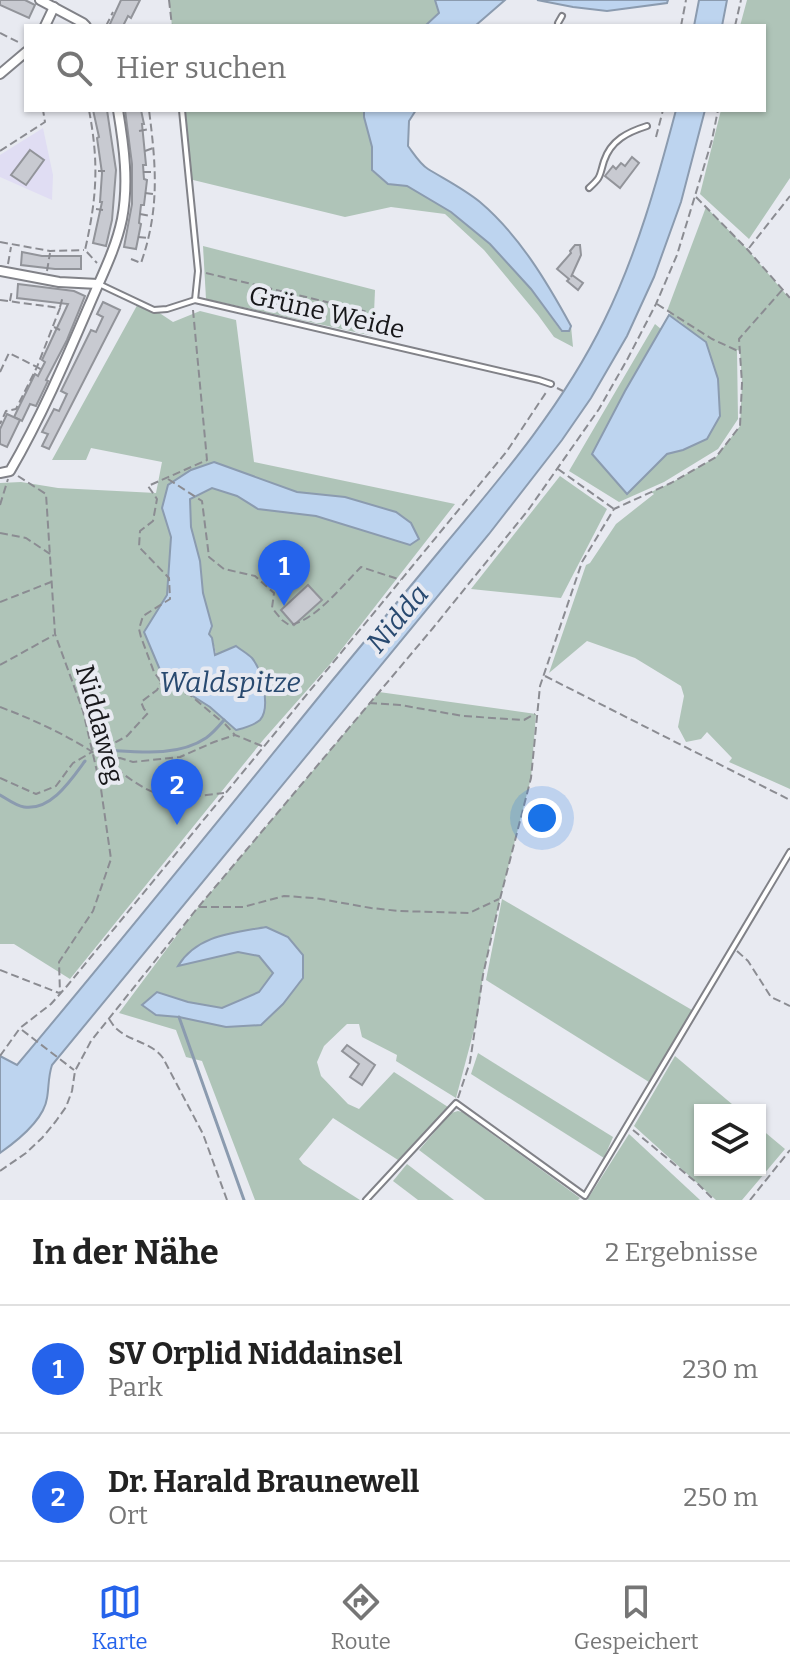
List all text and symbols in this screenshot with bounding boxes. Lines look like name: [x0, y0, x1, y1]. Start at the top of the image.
search box: [24, 24, 766, 112]
icon: search: [52, 46, 96, 90]
text: Hier suchen: [116, 50, 286, 86]
street label: Grüne Weide: [246, 280, 408, 345]
pin: 1: [258, 540, 310, 606]
water label: Nidda: [359, 578, 435, 659]
street label: Niddaweg: [69, 661, 130, 787]
water label: Waldspitze: [159, 666, 301, 699]
pin: 2: [151, 759, 203, 825]
your location: [522, 798, 562, 838]
map controls: [694, 1104, 766, 1176]
button: layers: [694, 1104, 766, 1176]
text: In der Nähe: [32, 1232, 219, 1273]
text: 2 Ergebnisse: [605, 1237, 758, 1268]
text: SV Orplid Niddainsel: [108, 1336, 403, 1372]
text: 1: [52, 1354, 64, 1385]
text: 230 m: [682, 1354, 758, 1385]
text: Park: [108, 1372, 163, 1403]
text: Dr. Harald Braunewell: [108, 1464, 419, 1500]
text: 2: [51, 1482, 65, 1513]
text: 250 m: [683, 1482, 758, 1513]
text: Ort: [108, 1500, 148, 1531]
tab: Karte: [92, 1580, 148, 1655]
tab: Route: [331, 1580, 391, 1655]
tab: Gespeichert: [574, 1580, 698, 1655]

